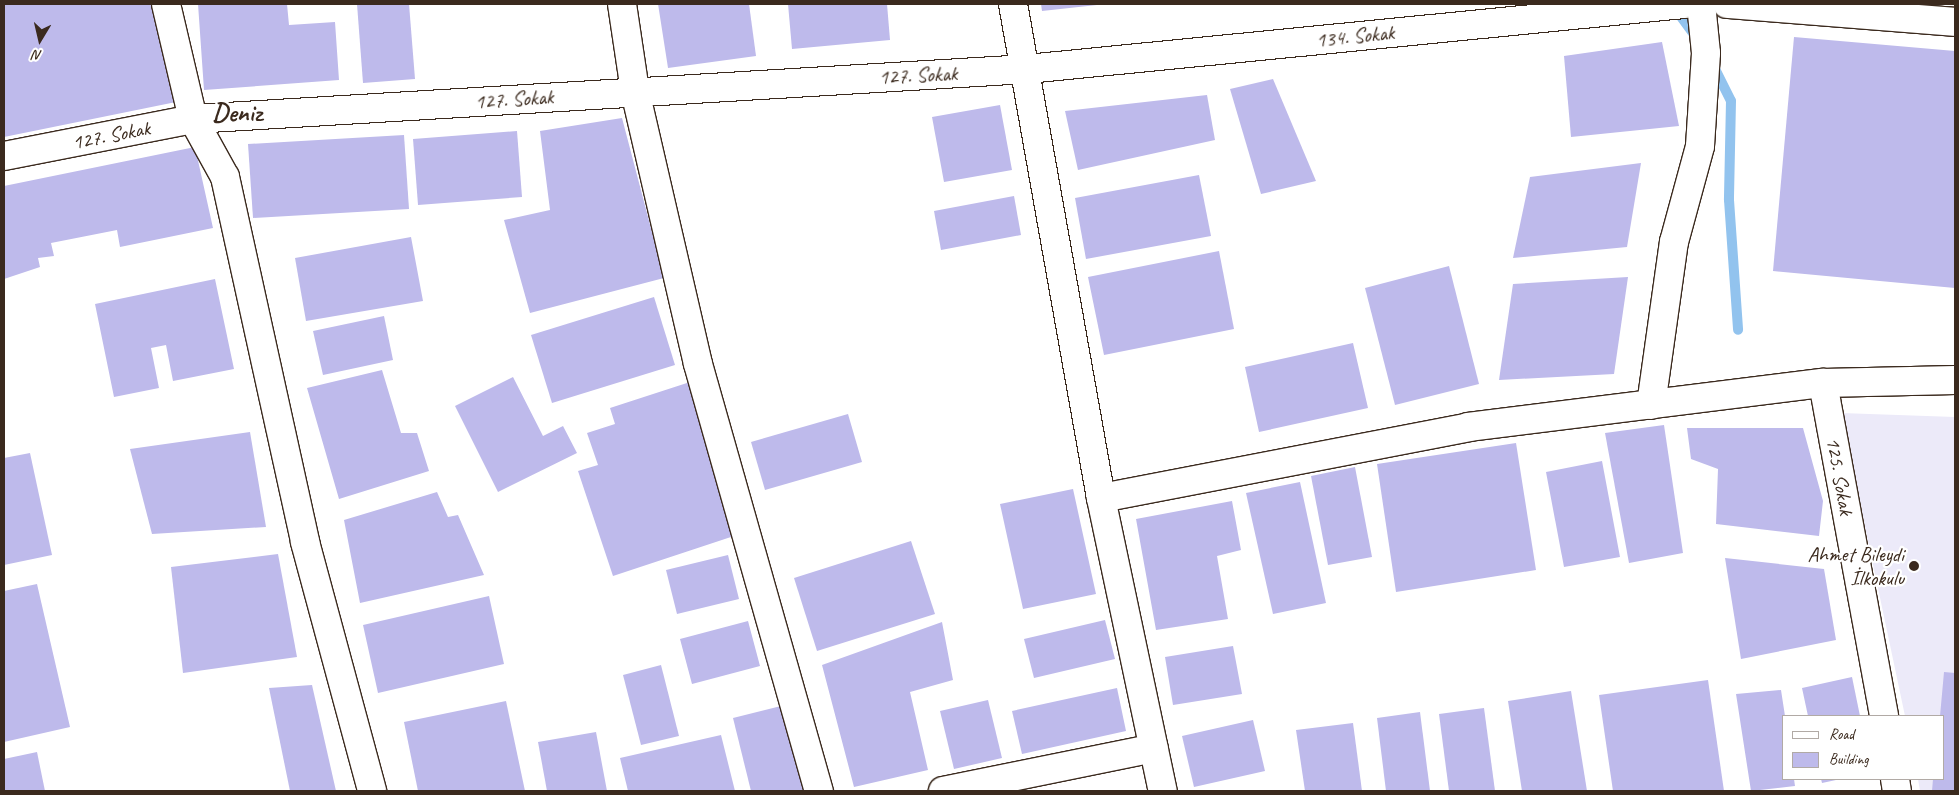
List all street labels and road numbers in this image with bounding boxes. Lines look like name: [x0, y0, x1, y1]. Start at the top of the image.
street label: 134. Sokak: [1315, 19, 1395, 53]
street label: 127. Sokak: [878, 60, 958, 90]
street label: 127. Sokak: [474, 84, 554, 114]
street label: 127. Sokak: [70, 115, 152, 155]
street label: 125. Sokak: [1821, 435, 1859, 517]

